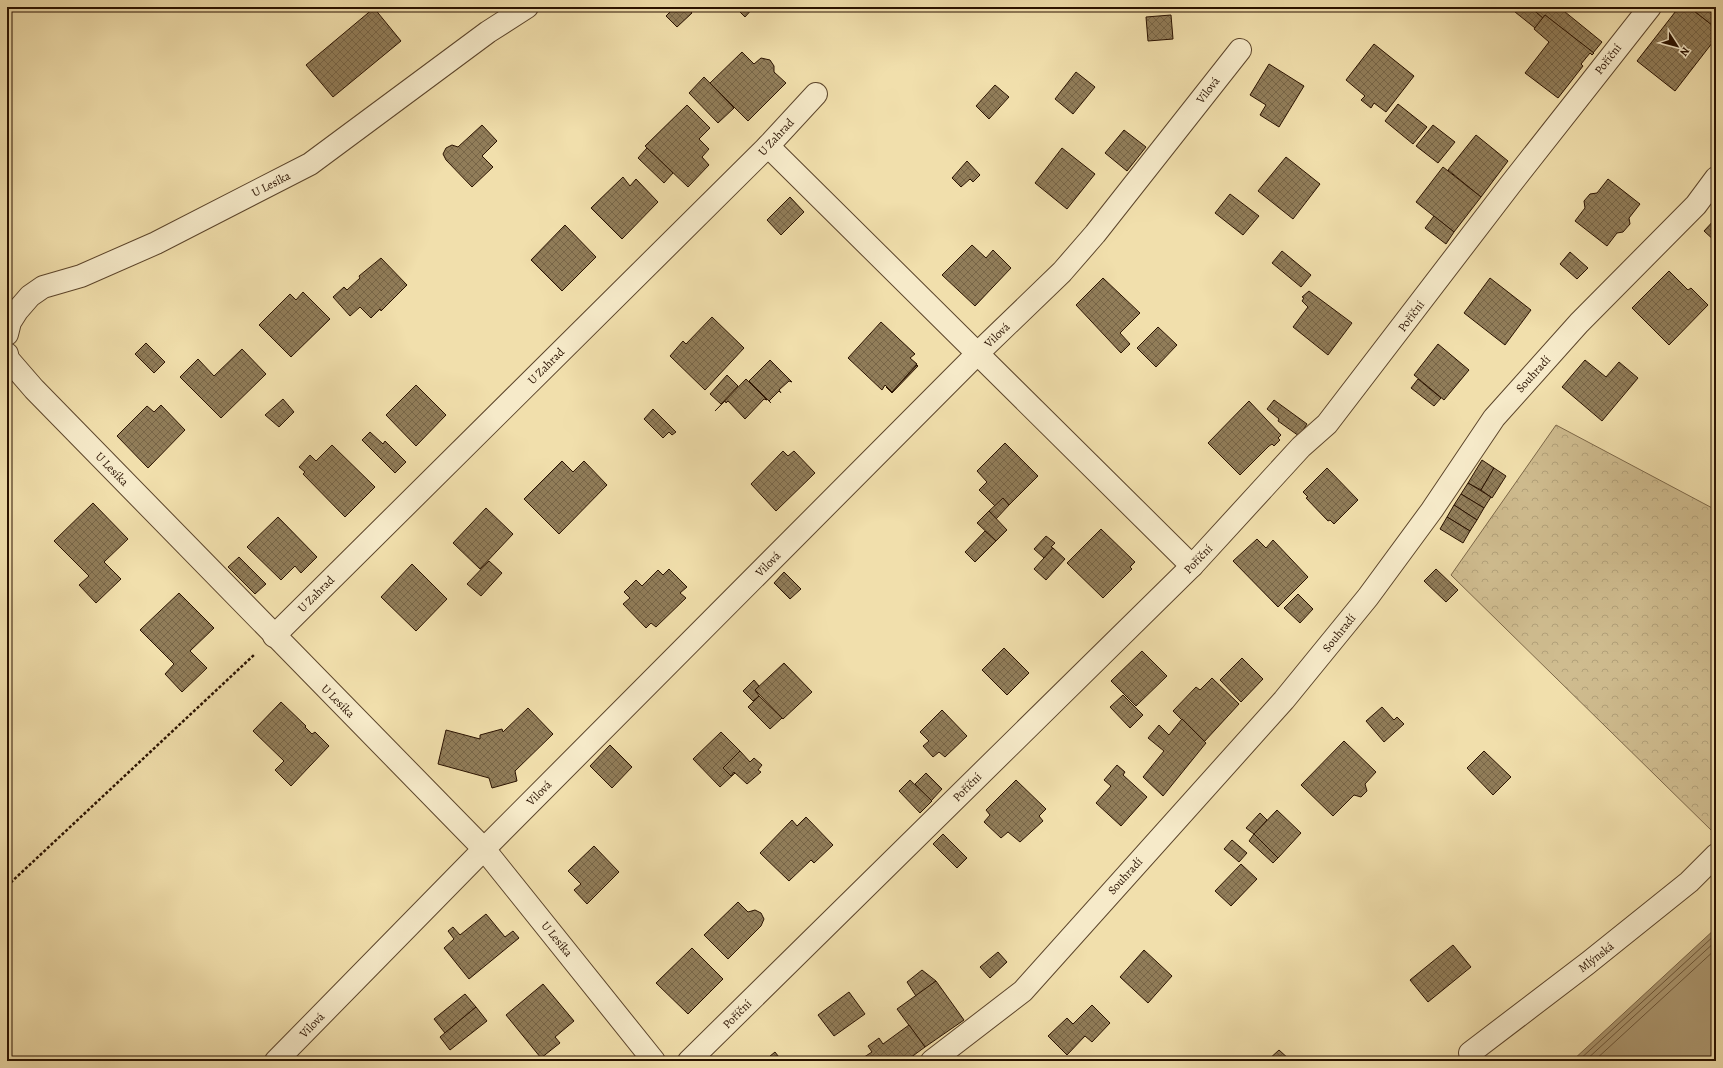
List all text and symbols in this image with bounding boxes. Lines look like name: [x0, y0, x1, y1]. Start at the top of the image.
north arrow: [1657, 26, 1697, 66]
street label: Poříční: [1591, 40, 1625, 78]
text: N: [1676, 44, 1693, 59]
street label: Vilová: [1192, 73, 1224, 107]
street label: U Zahrad: [755, 114, 798, 159]
street label: U Lesíka: [249, 167, 293, 201]
street label: Poříční: [1394, 297, 1428, 335]
street label: Vilová: [980, 319, 1014, 352]
street label: U Zahrad: [524, 344, 568, 388]
street label: Souhradí: [1512, 352, 1554, 396]
street label: U Lesíka: [92, 448, 132, 490]
street label: Poříční: [1180, 541, 1216, 577]
street label: Vilová: [751, 548, 784, 581]
street label: U Zahrad: [294, 572, 338, 616]
street label: Souhradí: [1319, 611, 1359, 655]
street label: U Lesíka: [318, 681, 359, 722]
street label: Poříční: [949, 769, 985, 805]
street label: Vilová: [522, 777, 555, 810]
street label: Souhradí: [1104, 854, 1146, 898]
street label: U Lesíka: [538, 918, 577, 960]
street label: Mlýnská: [1575, 938, 1617, 976]
street label: Poříční: [719, 996, 755, 1032]
street label: Vilová: [295, 1008, 328, 1042]

